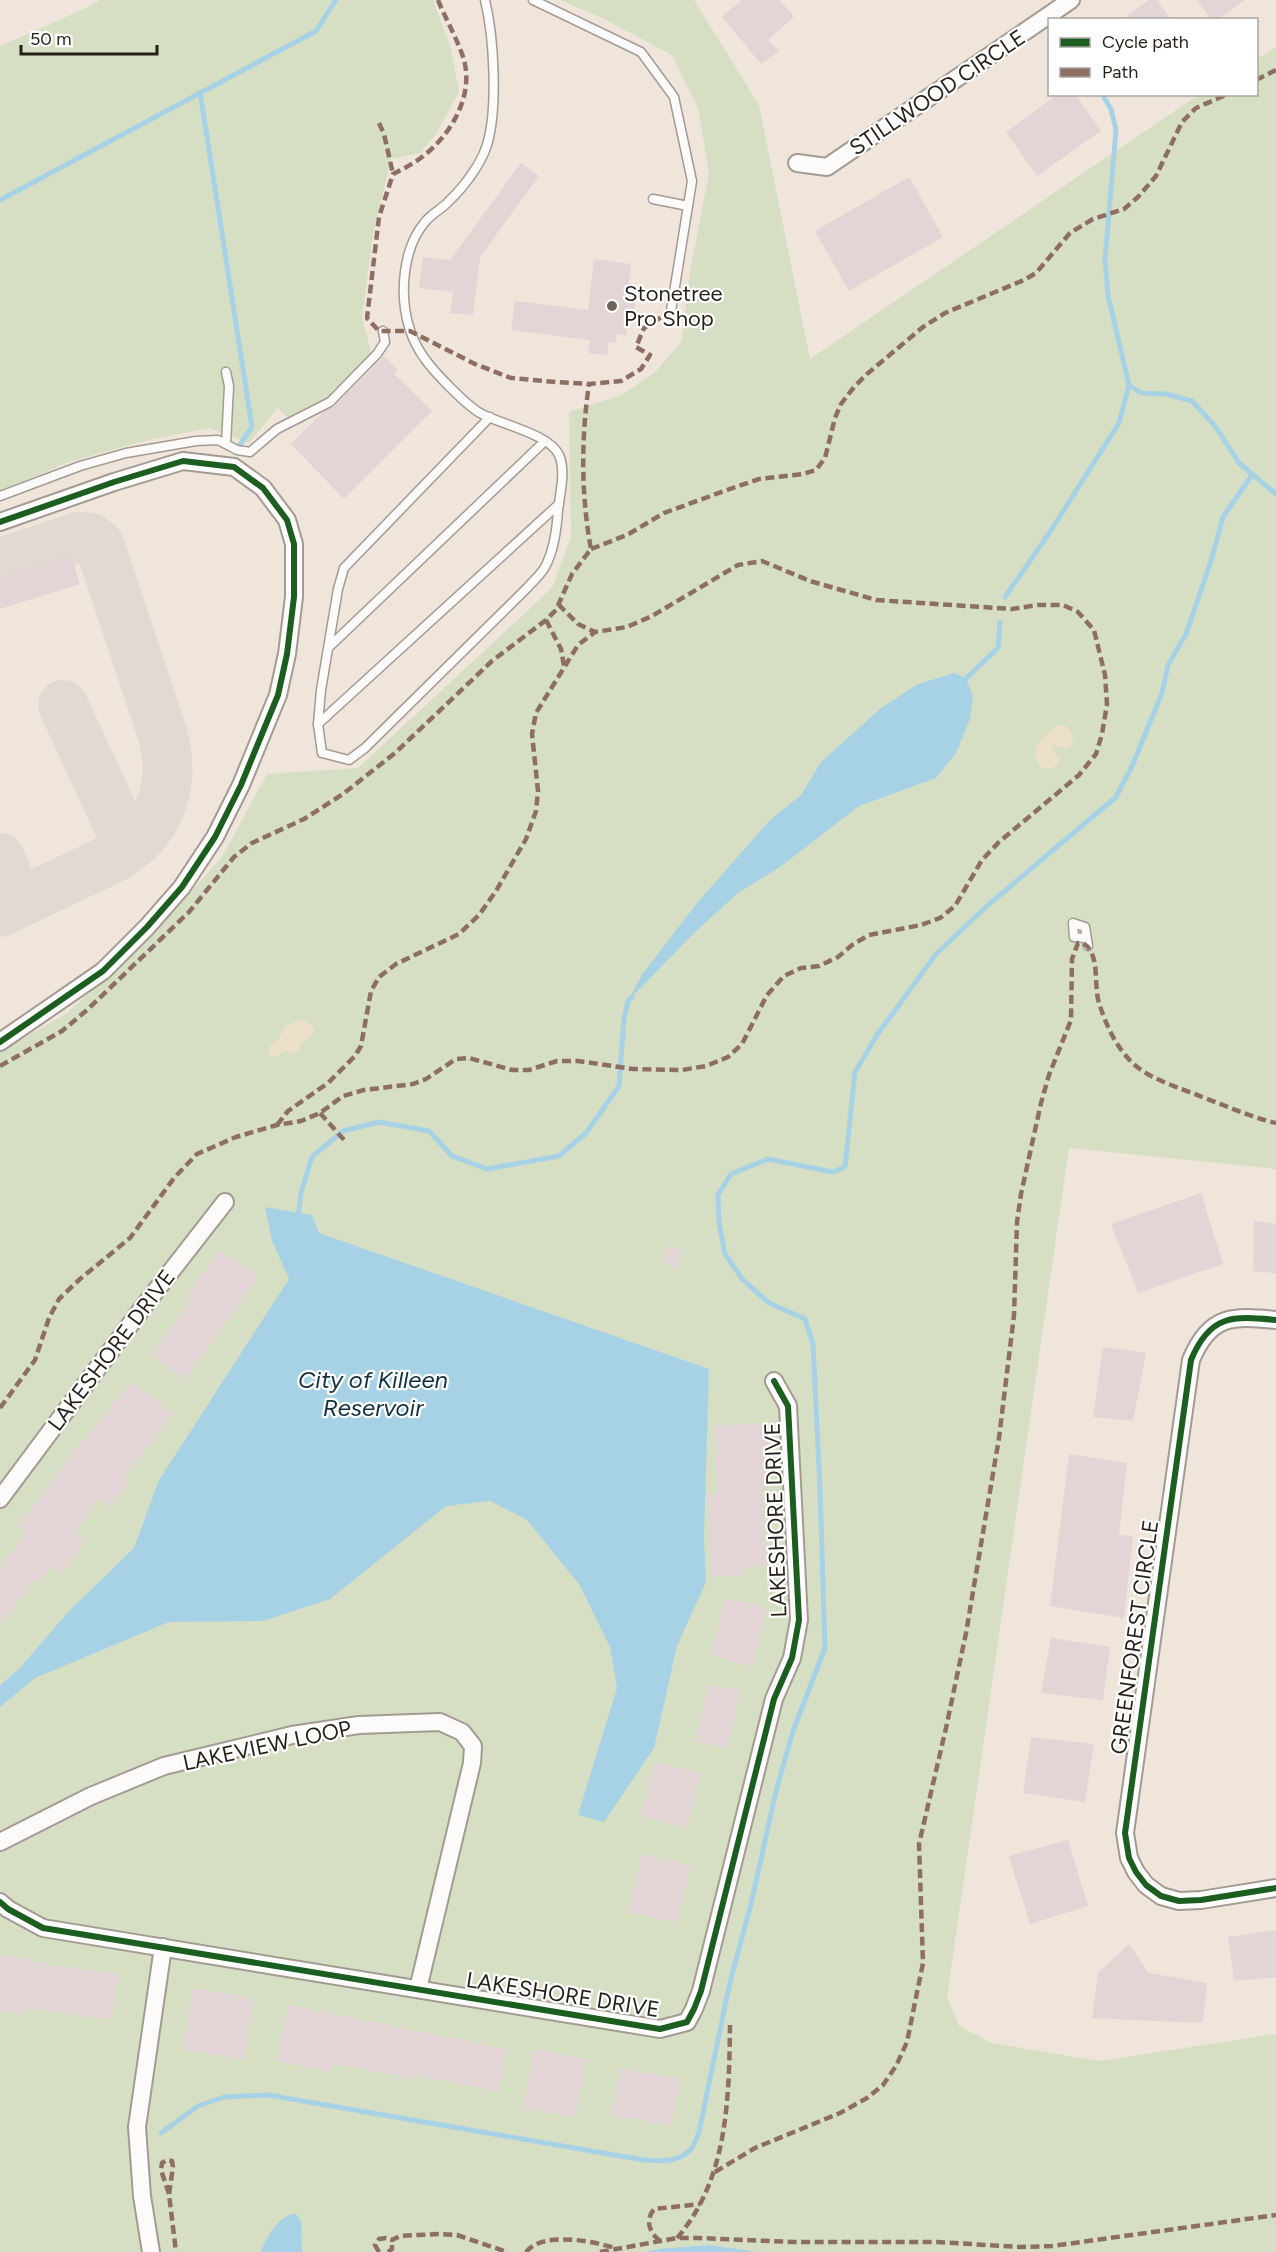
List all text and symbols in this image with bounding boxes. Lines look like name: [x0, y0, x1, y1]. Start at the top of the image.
scale bar: [21, 18, 158, 56]
legend: [1048, 18, 1258, 96]
street label: STILLWOOD CIRCLE: [844, 24, 1030, 161]
text: 50 m: [30, 28, 72, 50]
text: Cycle path: [1102, 31, 1189, 53]
text: Path: [1102, 61, 1138, 83]
place label: Stonetree Pro Shop: [624, 280, 723, 332]
marker: Stonetree Pro Shop: [605, 299, 619, 313]
street label: LAKESHORE DRIVE: [42, 1264, 181, 1436]
water label: City of Killeen Reservoir: [298, 1365, 448, 1422]
street label: LAKESHORE DRIVE: [759, 1422, 792, 1618]
street label: GREENFOREST CIRCLE: [1105, 1518, 1164, 1756]
street label: LAKEVIEW LOOP: [180, 1714, 354, 1777]
street label: LAKESHORE DRIVE: [464, 1966, 661, 2023]

